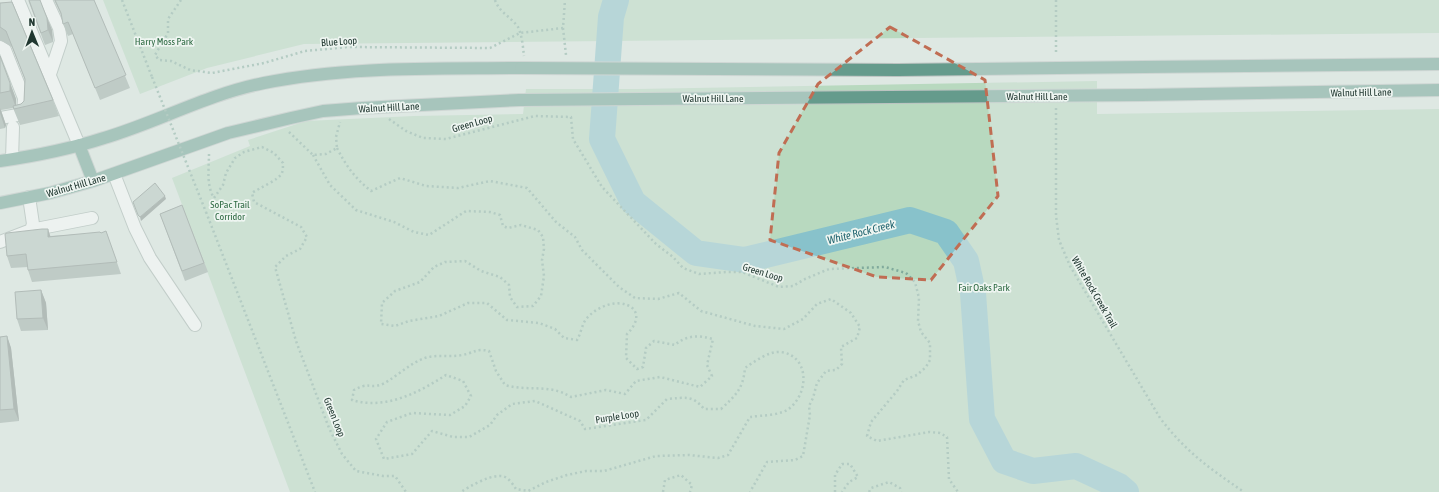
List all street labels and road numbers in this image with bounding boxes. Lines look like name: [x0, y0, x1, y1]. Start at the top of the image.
street label: Blue Loop: [321, 35, 358, 48]
street label: Walnut Hill Lane: [1330, 86, 1392, 99]
street label: Walnut Hill Lane: [1007, 91, 1068, 102]
street label: Walnut Hill Lane: [683, 93, 744, 104]
street label: Walnut Hill Lane: [358, 100, 420, 115]
street label: Green Loop: [451, 112, 494, 134]
street label: Walnut Hill Lane: [45, 172, 107, 199]
street label: White Rock Creek Trail: [1070, 255, 1120, 330]
street label: Green Loop: [741, 261, 785, 284]
street label: Green Loop: [322, 396, 348, 439]
street label: Purple Loop: [595, 408, 640, 425]

